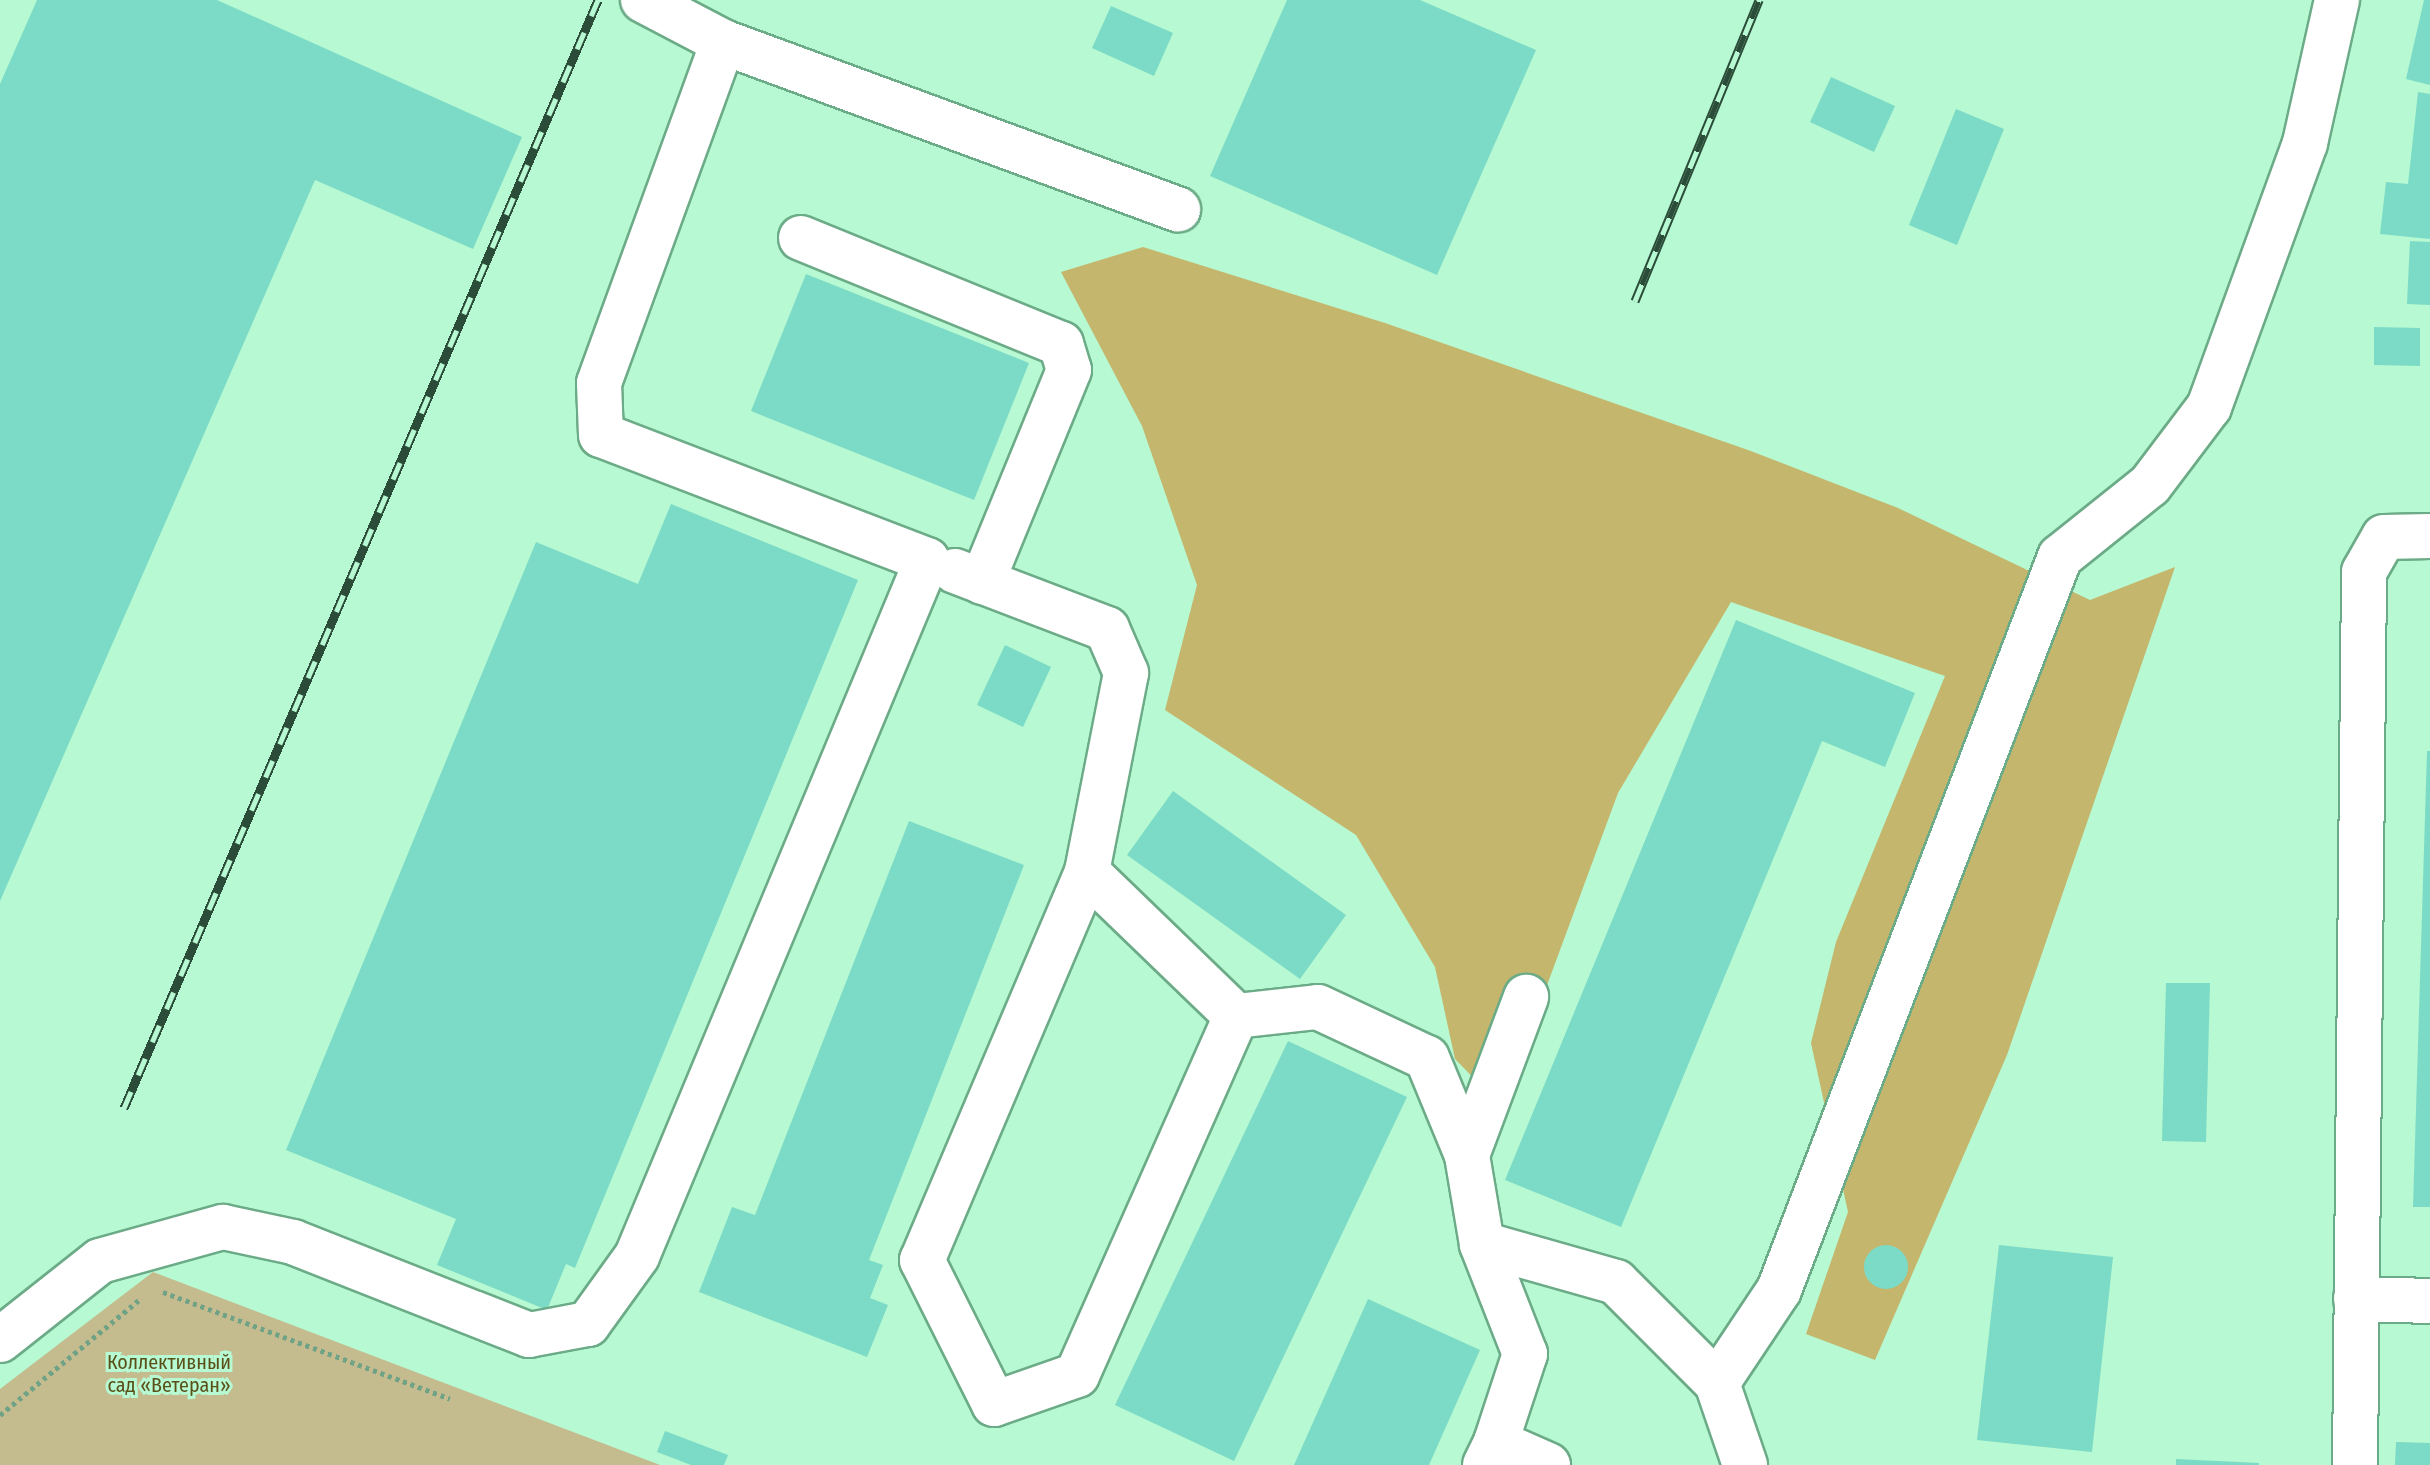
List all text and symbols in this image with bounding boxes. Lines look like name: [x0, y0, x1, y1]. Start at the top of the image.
park label: Коллективный сад «Ветеран»: [107, 1351, 231, 1398]

